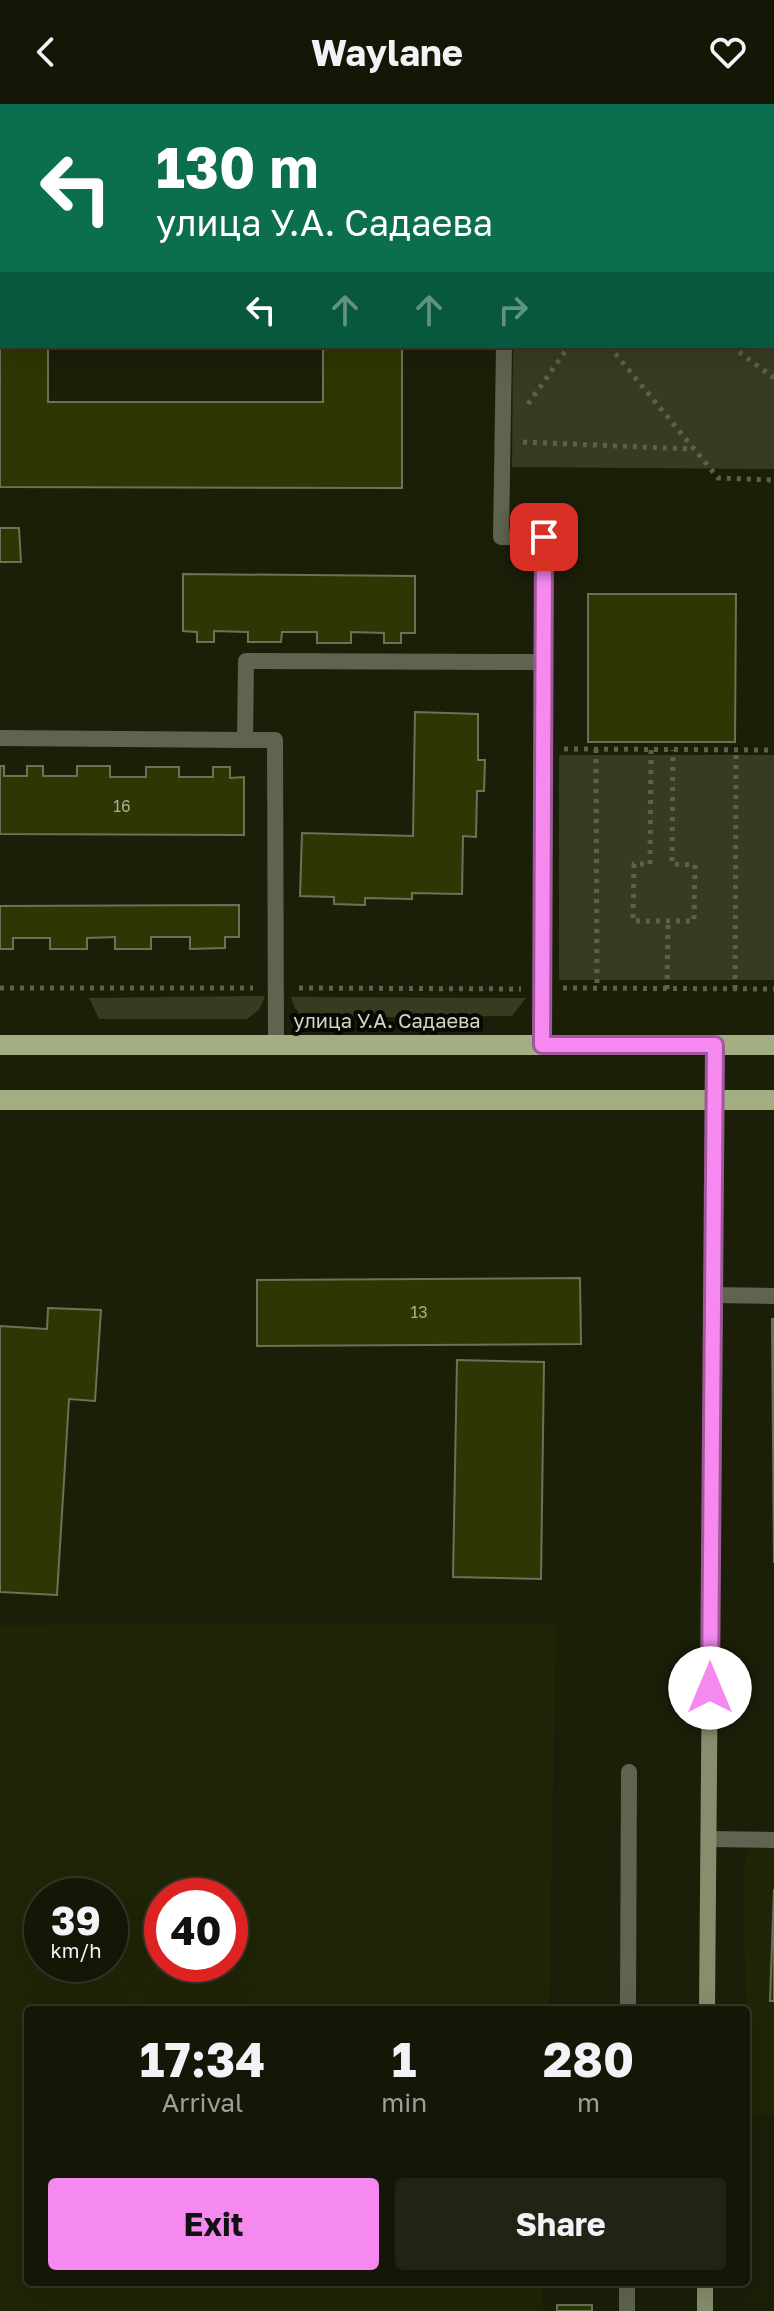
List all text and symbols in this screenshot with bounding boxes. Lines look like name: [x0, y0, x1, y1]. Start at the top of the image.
icon: back: [24, 30, 68, 74]
icon: heart: [706, 30, 750, 74]
text: Waylane: [311, 31, 463, 74]
text: 130 m: [156, 133, 318, 200]
icon: left: [24, 136, 128, 240]
text: улица У.А. Садаева: [156, 201, 493, 244]
icon: left: [239, 288, 283, 332]
icon: ahead: [323, 288, 367, 332]
icon: ahead: [407, 288, 451, 332]
icon: right: [491, 288, 535, 332]
pin: [510, 503, 578, 571]
icon: arrive: [522, 515, 566, 559]
house number: 16: [113, 796, 131, 816]
street label: улица У.А. Садаева: [293, 1008, 481, 1032]
house number: 13: [410, 1302, 428, 1322]
position arrow: [668, 1646, 752, 1730]
speed limit sign: 40: [144, 1878, 248, 1982]
text: 39: [51, 1896, 101, 1944]
text: km/h: [51, 1938, 101, 1962]
text: 17:34: [140, 2030, 265, 2088]
text: 1: [392, 2030, 417, 2088]
text: 280: [543, 2030, 634, 2088]
text: Arrival: [162, 2087, 243, 2118]
text: min: [381, 2087, 427, 2118]
text: m: [577, 2087, 600, 2118]
button: Exit: [48, 2178, 379, 2270]
button: Share: [395, 2178, 726, 2270]

